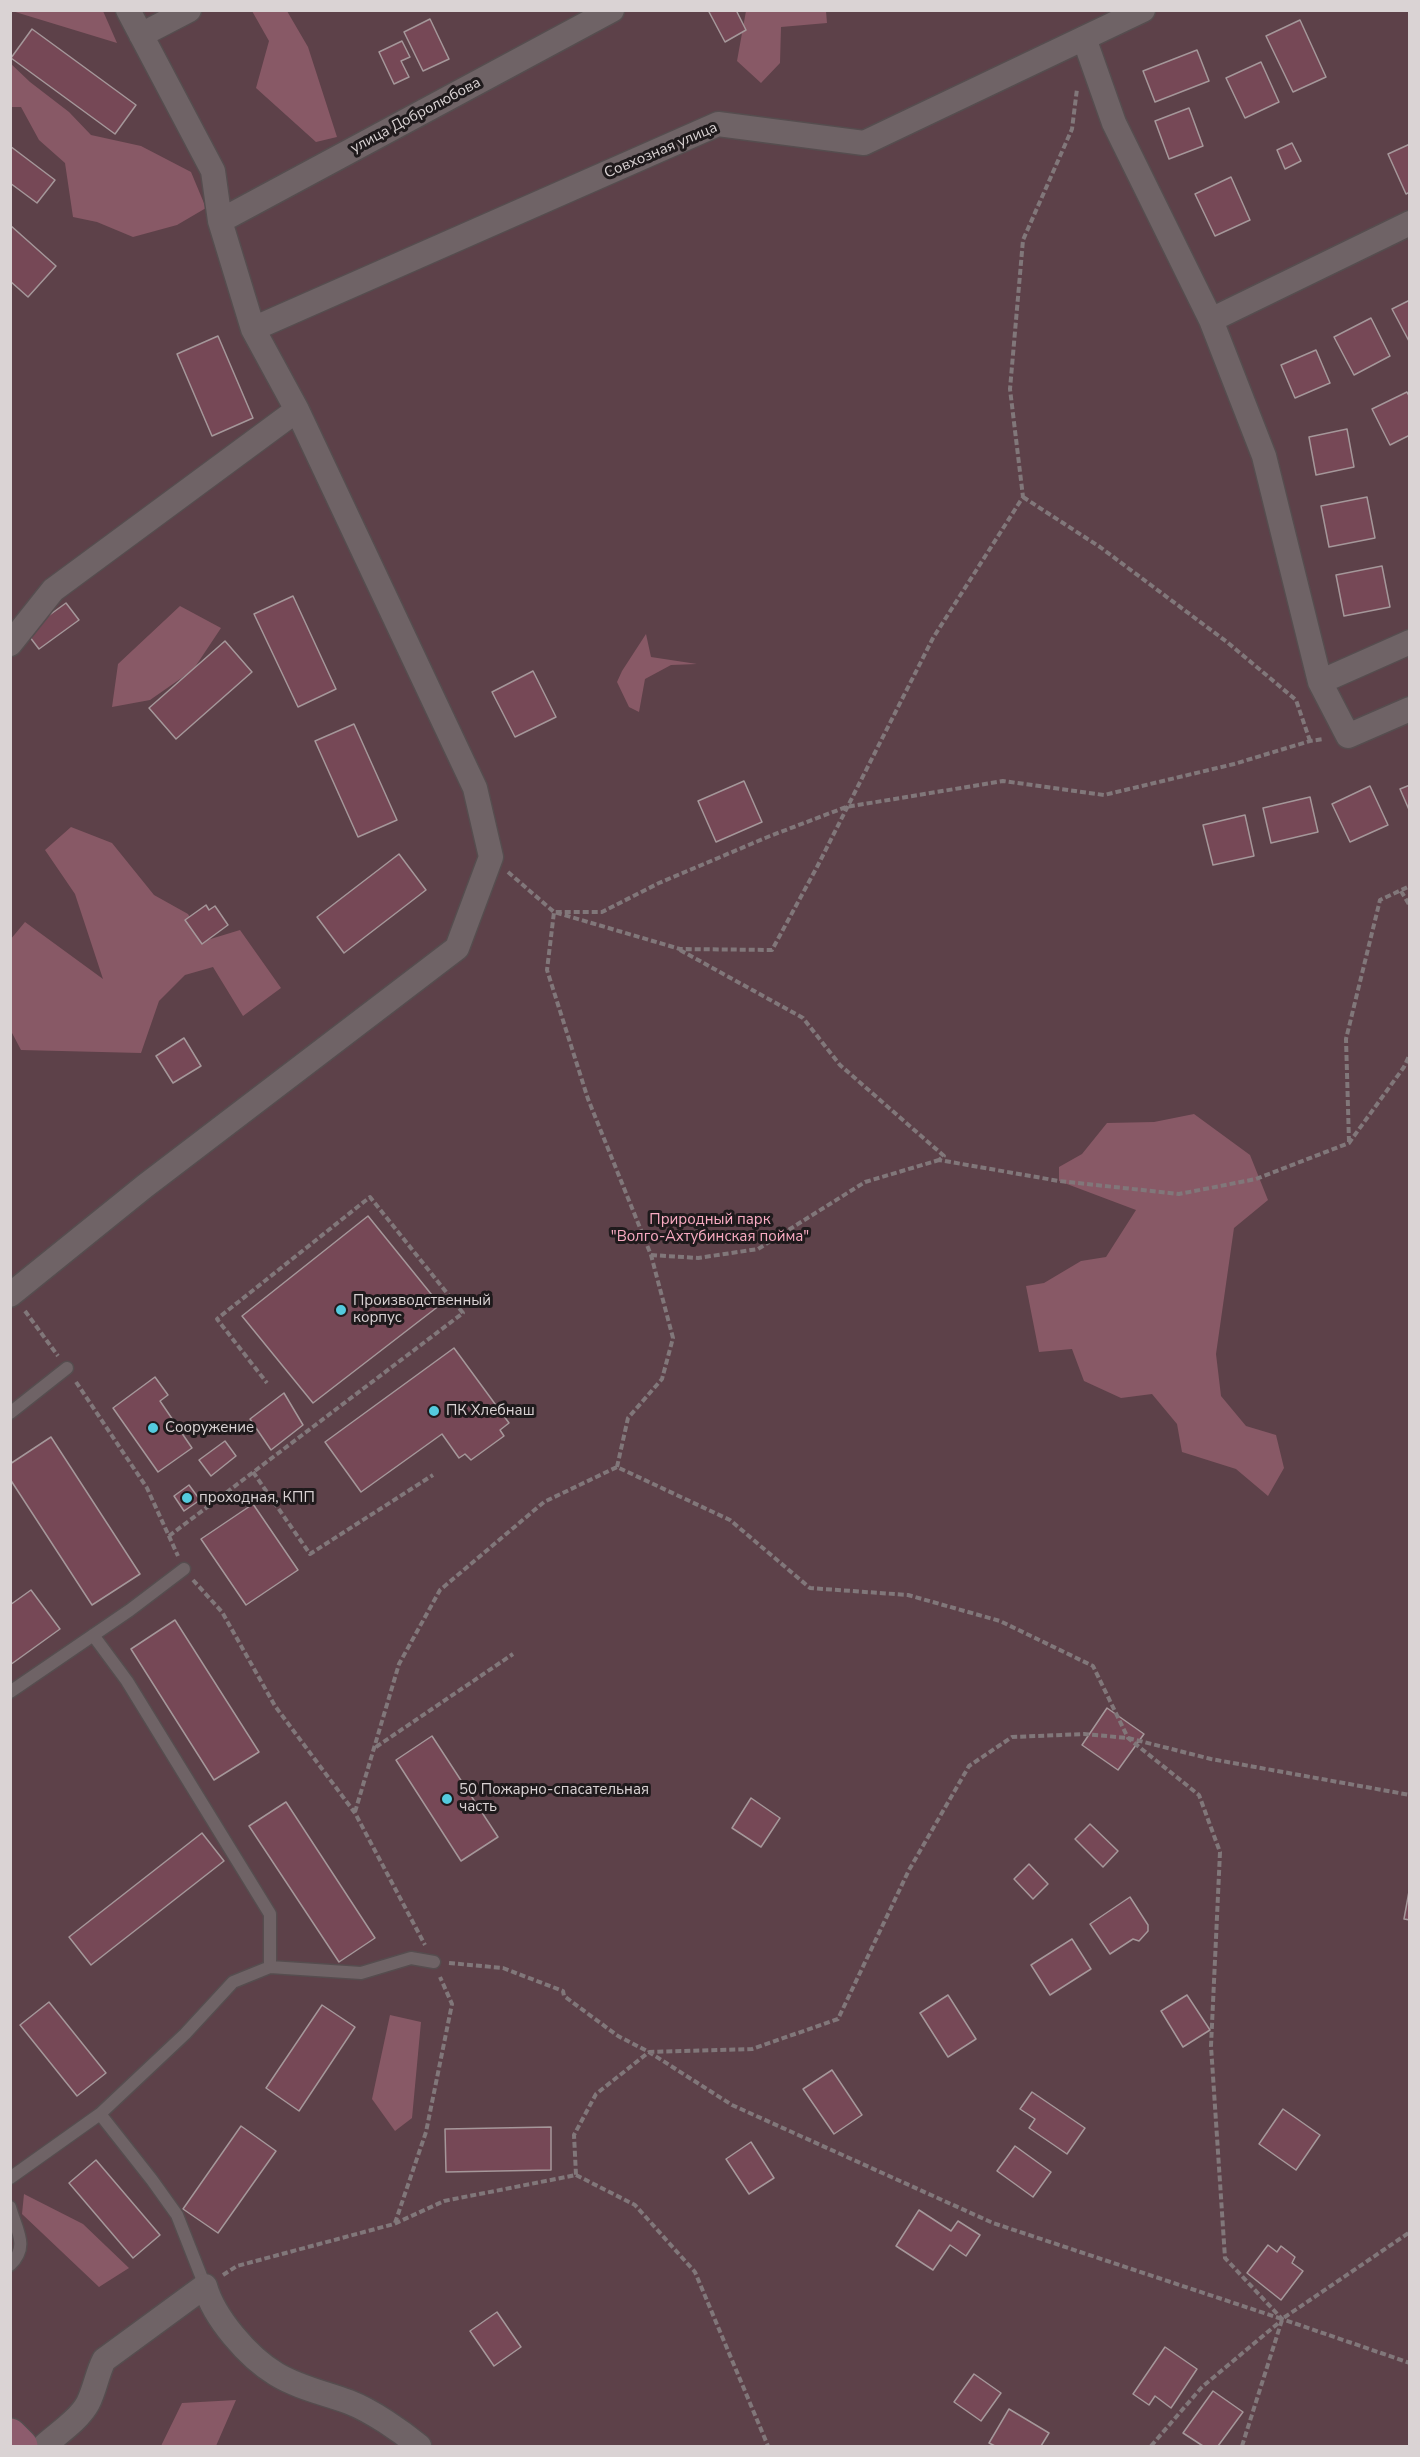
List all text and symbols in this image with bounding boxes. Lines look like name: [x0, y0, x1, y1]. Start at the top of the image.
street label: улица Добролюбова: [348, 74, 484, 158]
street label: Совхозная улица: [602, 119, 720, 183]
park label: Природный парк "Волго-Ахтубинская пойма": [611, 1211, 809, 1246]
place label: Производственный корпус: [353, 1292, 491, 1327]
marker: Производственный корпус: [334, 1303, 348, 1317]
place label: ПК Хлебнаш: [446, 1402, 535, 1420]
marker: ПК Хлебнаш: [427, 1404, 441, 1418]
place label: Сооружение: [165, 1419, 254, 1437]
marker: Сооружение: [146, 1421, 160, 1435]
place label: проходная, КПП: [199, 1489, 315, 1507]
marker: проходная, КПП: [180, 1491, 194, 1505]
place label: 50 Пожарно-спасательная часть: [459, 1781, 649, 1816]
marker: 50 Пожарно-спасательная часть: [440, 1792, 454, 1806]

